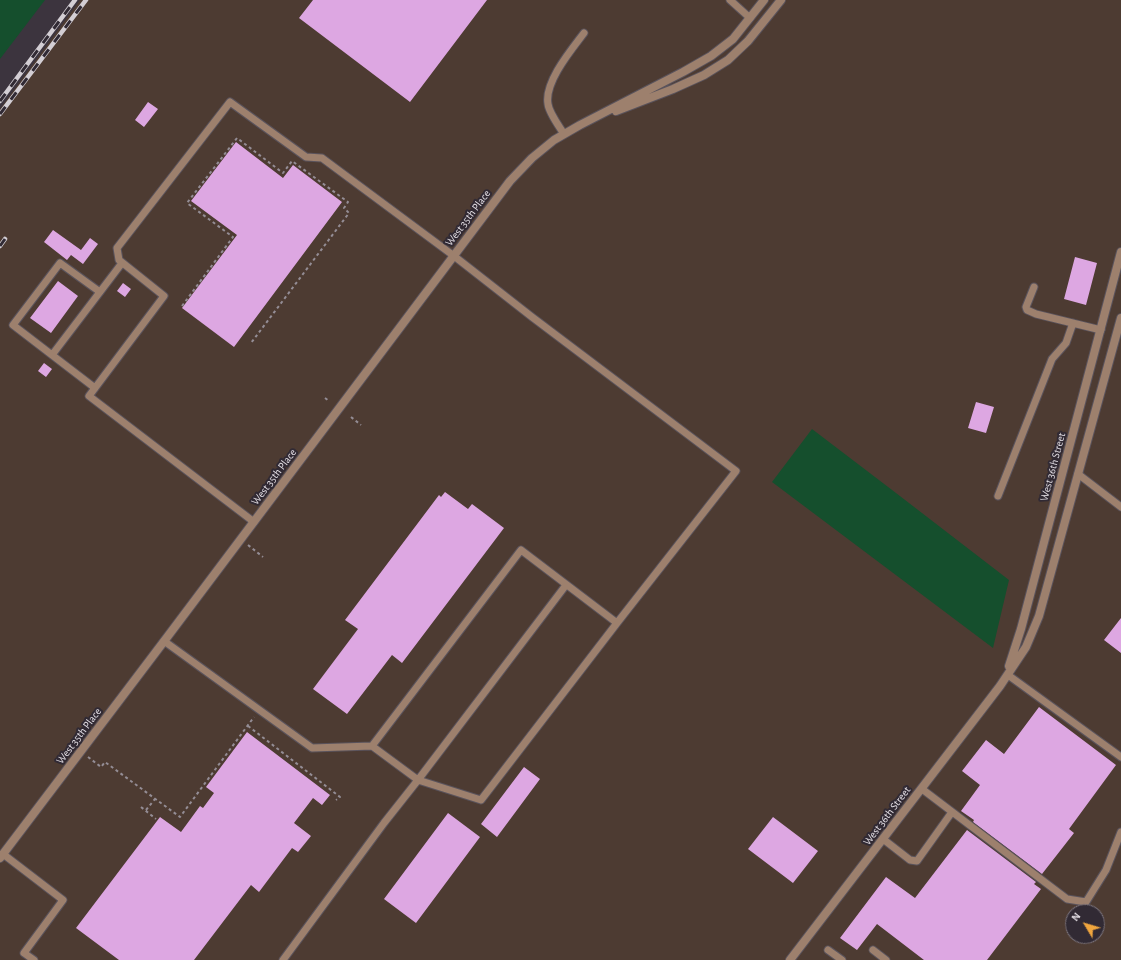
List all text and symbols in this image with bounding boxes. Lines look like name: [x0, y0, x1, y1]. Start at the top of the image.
street label: West 35th Place: [443, 187, 493, 249]
street label: West 36th Street: [1038, 431, 1068, 503]
street label: West 35th Place: [249, 446, 299, 508]
street label: West 35th Place: [54, 705, 104, 767]
street label: West 36th Street: [861, 784, 913, 848]
north arrow: [1065, 904, 1105, 944]
text: N: [1069, 911, 1083, 923]

